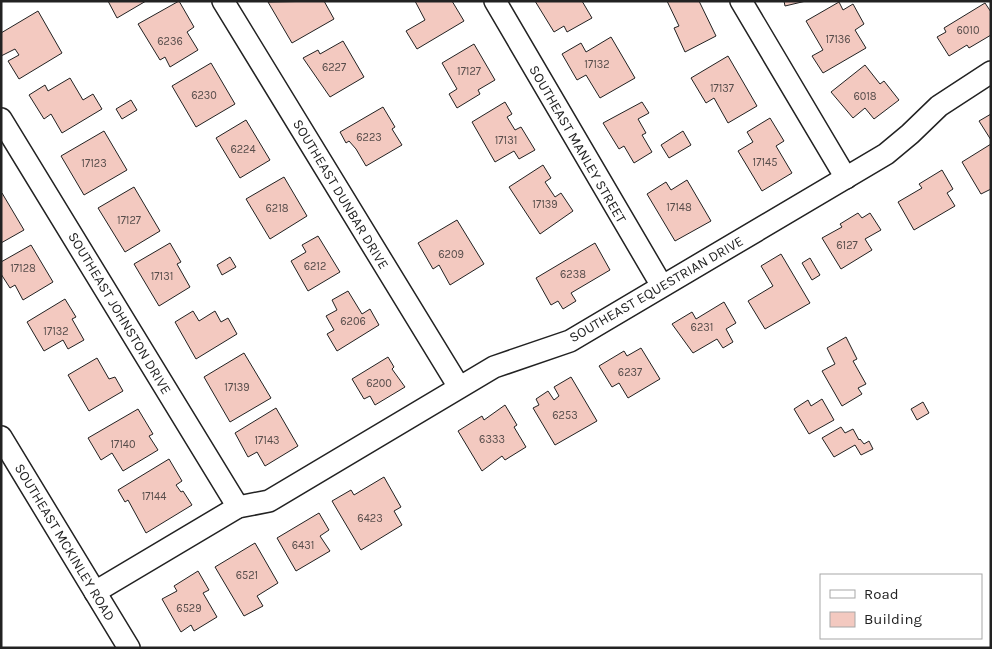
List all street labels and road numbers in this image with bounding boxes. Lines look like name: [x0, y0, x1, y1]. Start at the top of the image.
street label: SOUTHEAST MANLEY STREET: [525, 62, 630, 226]
street label: SOUTHEAST DUNBAR DRIVE: [289, 116, 392, 272]
street label: SOUTHEAST JOHNSTON DRIVE: [64, 229, 175, 397]
street label: SOUTHEAST EQUESTRIAN DRIVE: [566, 233, 746, 346]
street label: SOUTHEAST MCKINLEY ROAD: [11, 461, 118, 624]

